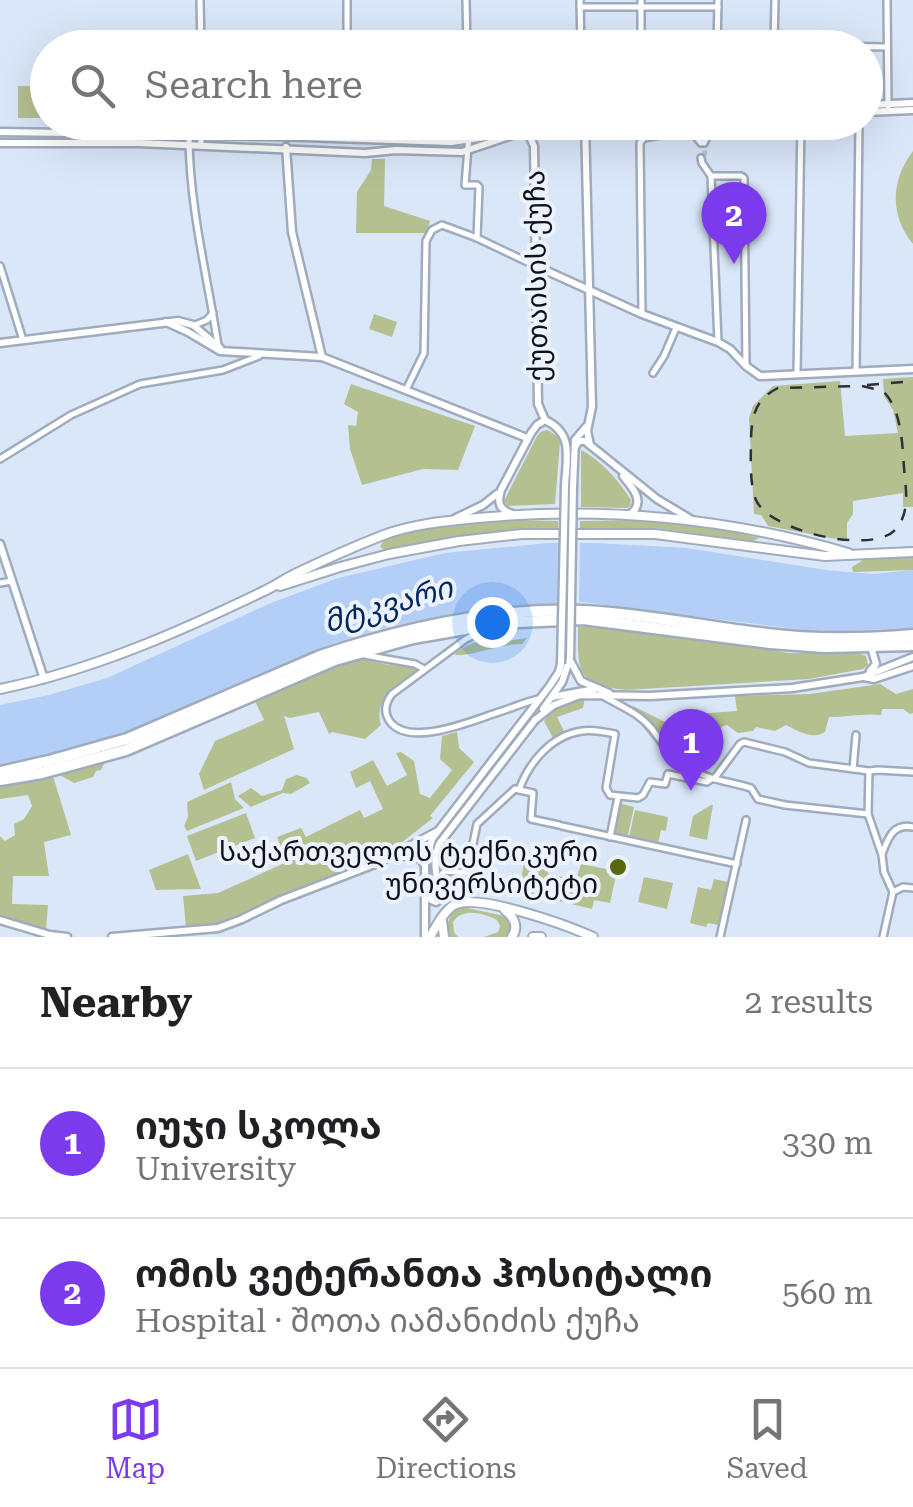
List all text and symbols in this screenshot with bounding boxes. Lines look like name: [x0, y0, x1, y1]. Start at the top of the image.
search box: [30, 30, 883, 140]
icon: search: [65, 58, 120, 113]
text: Search here: [145, 63, 363, 107]
street label: ქუთაისის ქუჩა: [518, 170, 555, 382]
pin: 2: [702, 182, 766, 264]
water label: მტკვარი: [319, 569, 458, 641]
your location: [467, 597, 518, 648]
pin: 1: [658, 708, 724, 791]
place label: საქართველოს ტექნიკური უნივერსიტეტი: [219, 835, 598, 900]
marker: საქართველოს ტექნიკური უნივერსიტეტი: [607, 856, 629, 878]
text: Nearby: [40, 978, 192, 1027]
text: 2 results: [745, 983, 873, 1021]
text: იუჯი სკოლა: [135, 1104, 382, 1148]
text: 1: [64, 1124, 81, 1162]
text: 330 m: [782, 1124, 873, 1162]
text: University: [135, 1150, 296, 1188]
text: ომის ვეტერანთა ჰოსიტალი: [135, 1252, 712, 1296]
text: 2: [64, 1274, 81, 1312]
text: 560 m: [782, 1274, 873, 1312]
text: Hospital · შოთა იამანიძის ქუჩა: [135, 1302, 640, 1340]
tab: Map: [105, 1392, 165, 1485]
tab: Directions: [375, 1392, 516, 1485]
tab: Saved: [727, 1392, 808, 1485]

